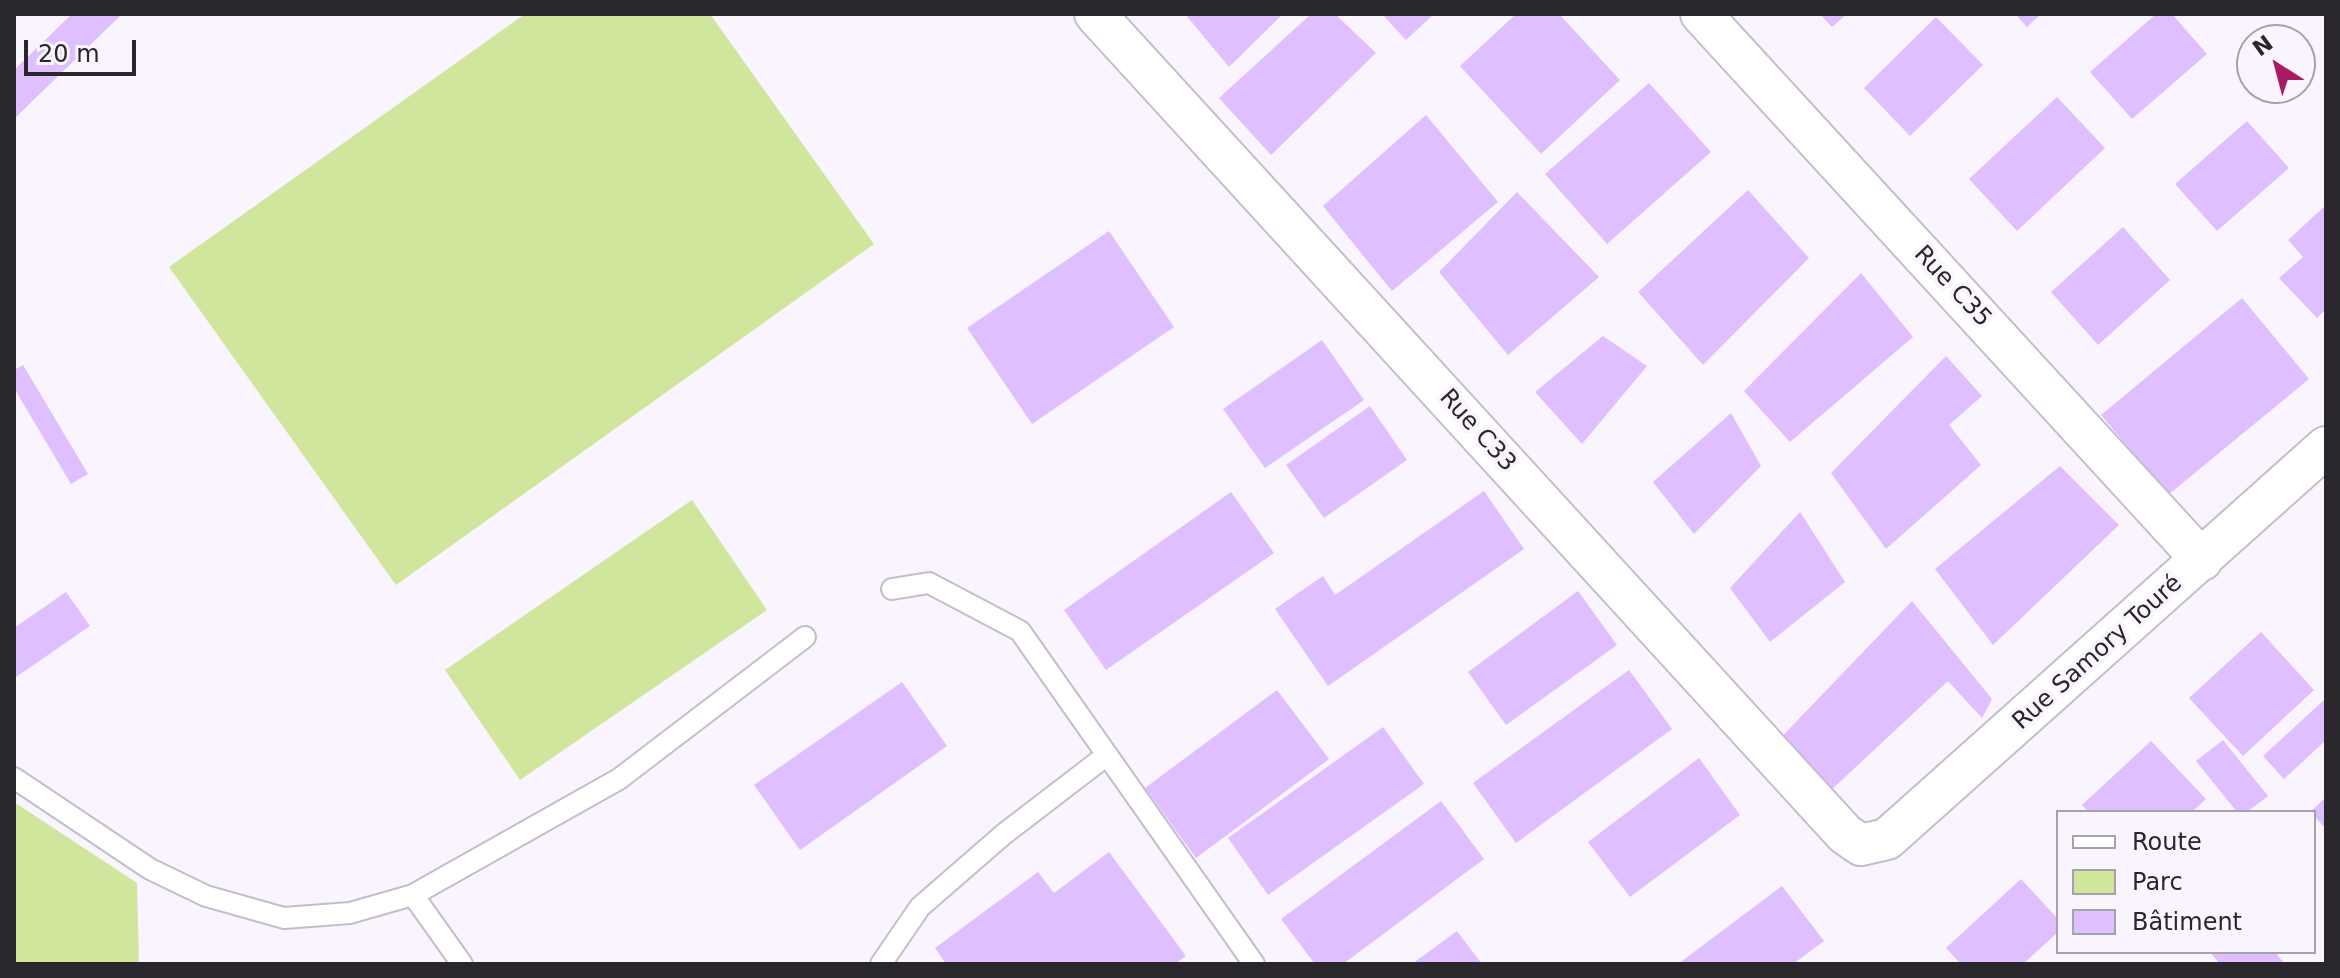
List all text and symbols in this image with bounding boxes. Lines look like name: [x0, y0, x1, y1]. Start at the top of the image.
scale bar: [28, 24, 140, 74]
north arrow: [2236, 24, 2316, 104]
text: N: [2248, 30, 2278, 61]
text: 20 m: [38, 40, 100, 68]
street label: Rue C35: [1907, 240, 1997, 334]
street label: Rue C33: [1433, 384, 1521, 478]
street label: Rue Samory Touré: [2008, 570, 2188, 736]
legend: [2056, 810, 2316, 954]
text: Route: [2132, 828, 2202, 856]
text: Parc: [2132, 868, 2183, 896]
text: Bâtiment: [2132, 908, 2242, 936]

